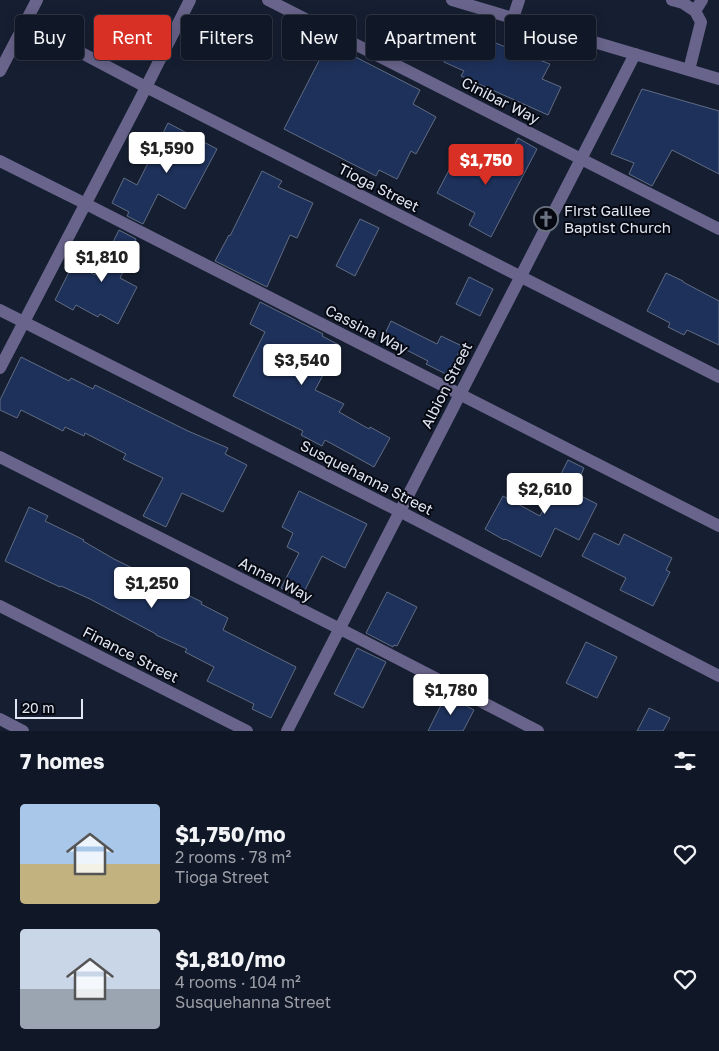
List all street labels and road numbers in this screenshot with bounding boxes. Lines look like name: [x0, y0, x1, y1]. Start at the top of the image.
street label: Cinibar Way: [459, 73, 544, 128]
street label: Tioga Street: [336, 159, 422, 215]
street label: Cassina Way: [323, 300, 412, 358]
street label: Albion Street: [417, 339, 475, 431]
street label: Susquehanna Street: [298, 436, 436, 518]
street label: Annan Way: [236, 553, 316, 606]
street label: Finance Street: [80, 622, 182, 686]

